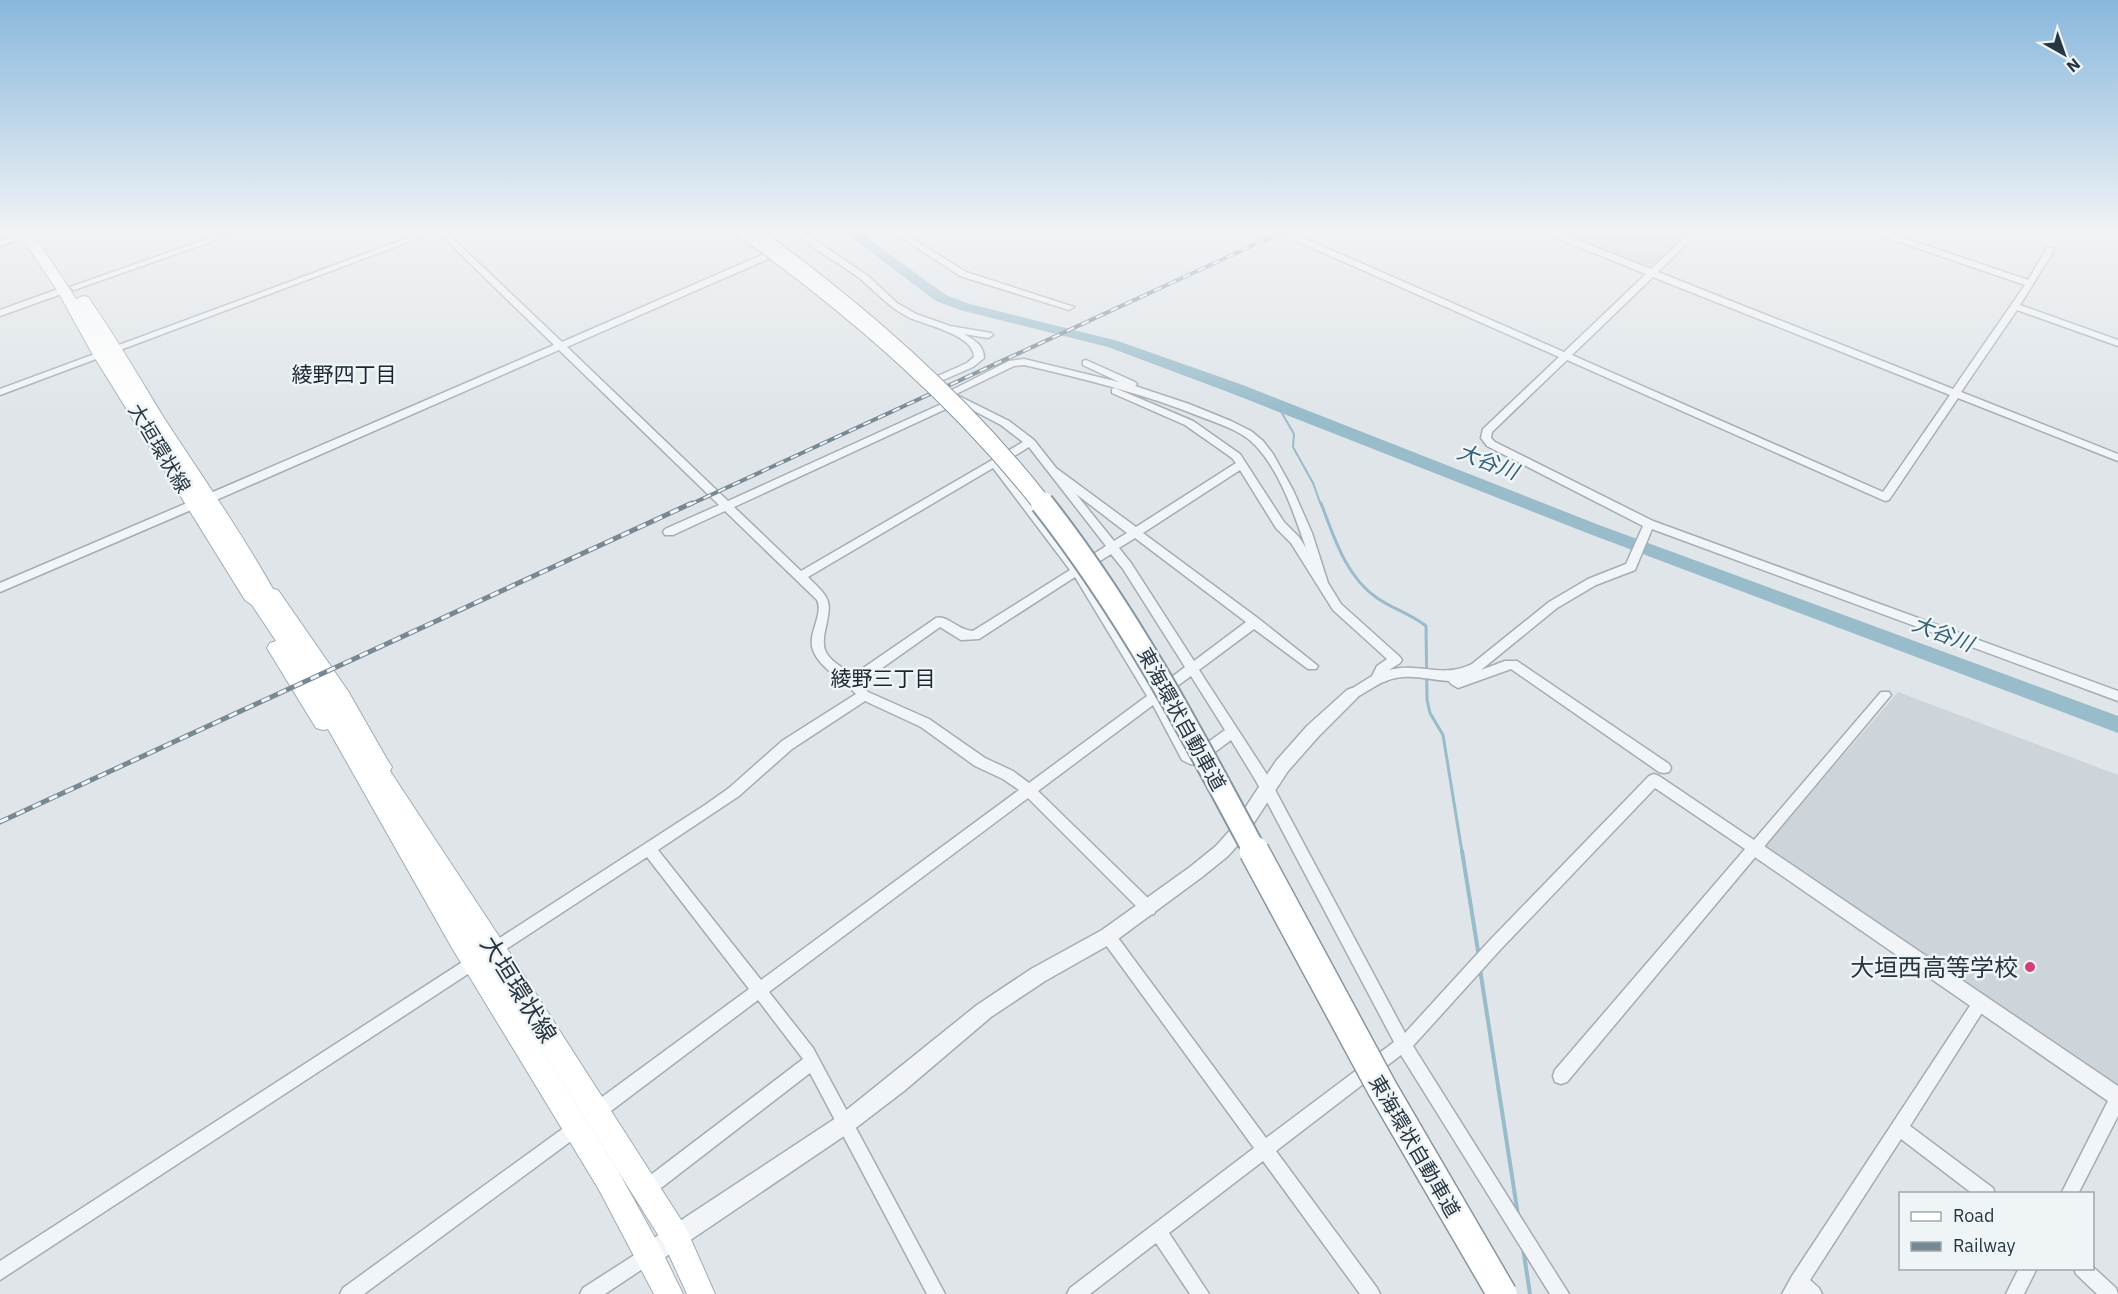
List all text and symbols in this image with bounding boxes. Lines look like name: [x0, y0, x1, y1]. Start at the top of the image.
north arrow: [2034, 24, 2094, 84]
text: N: [2063, 54, 2085, 77]
district label: 綾野四丁目: [292, 360, 397, 388]
street label: 大垣環状線: [123, 398, 197, 498]
water label: 大谷川: [1454, 437, 1524, 486]
water label: 大谷川: [1909, 609, 1979, 658]
street label: 東海環状自動車道: [1131, 642, 1233, 796]
district label: 綾野三丁目: [831, 664, 936, 692]
street label: 大垣環状線: [474, 930, 564, 1048]
place label: 大垣西高等学校: [1850, 951, 2018, 983]
marker: 大垣西高等学校: [2023, 960, 2037, 974]
street label: 東海環状自動車道: [1363, 1070, 1467, 1222]
legend: [1899, 1192, 2094, 1270]
text: Road: [1953, 1204, 1994, 1227]
text: Railway: [1953, 1234, 2015, 1257]

